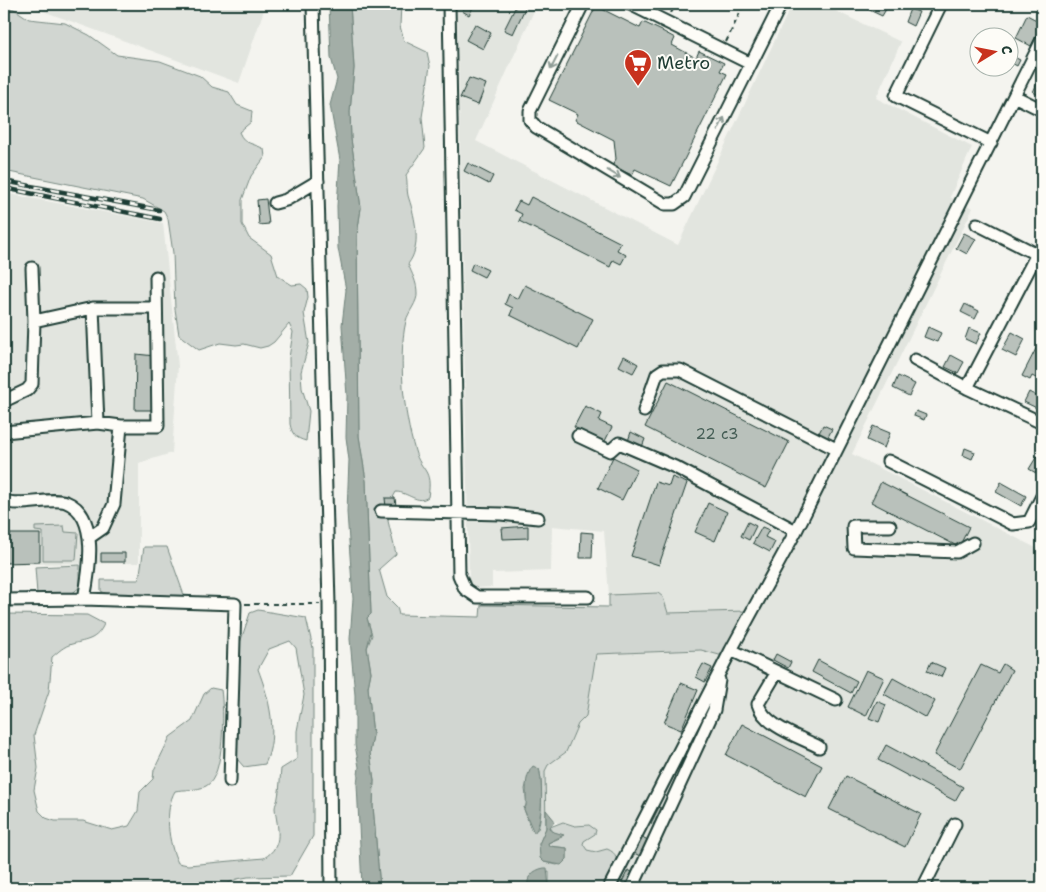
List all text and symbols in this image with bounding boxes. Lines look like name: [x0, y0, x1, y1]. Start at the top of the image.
north arrow: [968, 28, 1018, 78]
text: С: [997, 44, 1016, 56]
supermarket icon: Metro: [623, 48, 653, 87]
place label: Metro: [657, 51, 710, 75]
one-way arrow: [549, 56, 559, 71]
one-way arrow: [717, 117, 726, 132]
one-way arrow: [607, 169, 621, 179]
house number: 22 с3: [696, 424, 738, 444]

